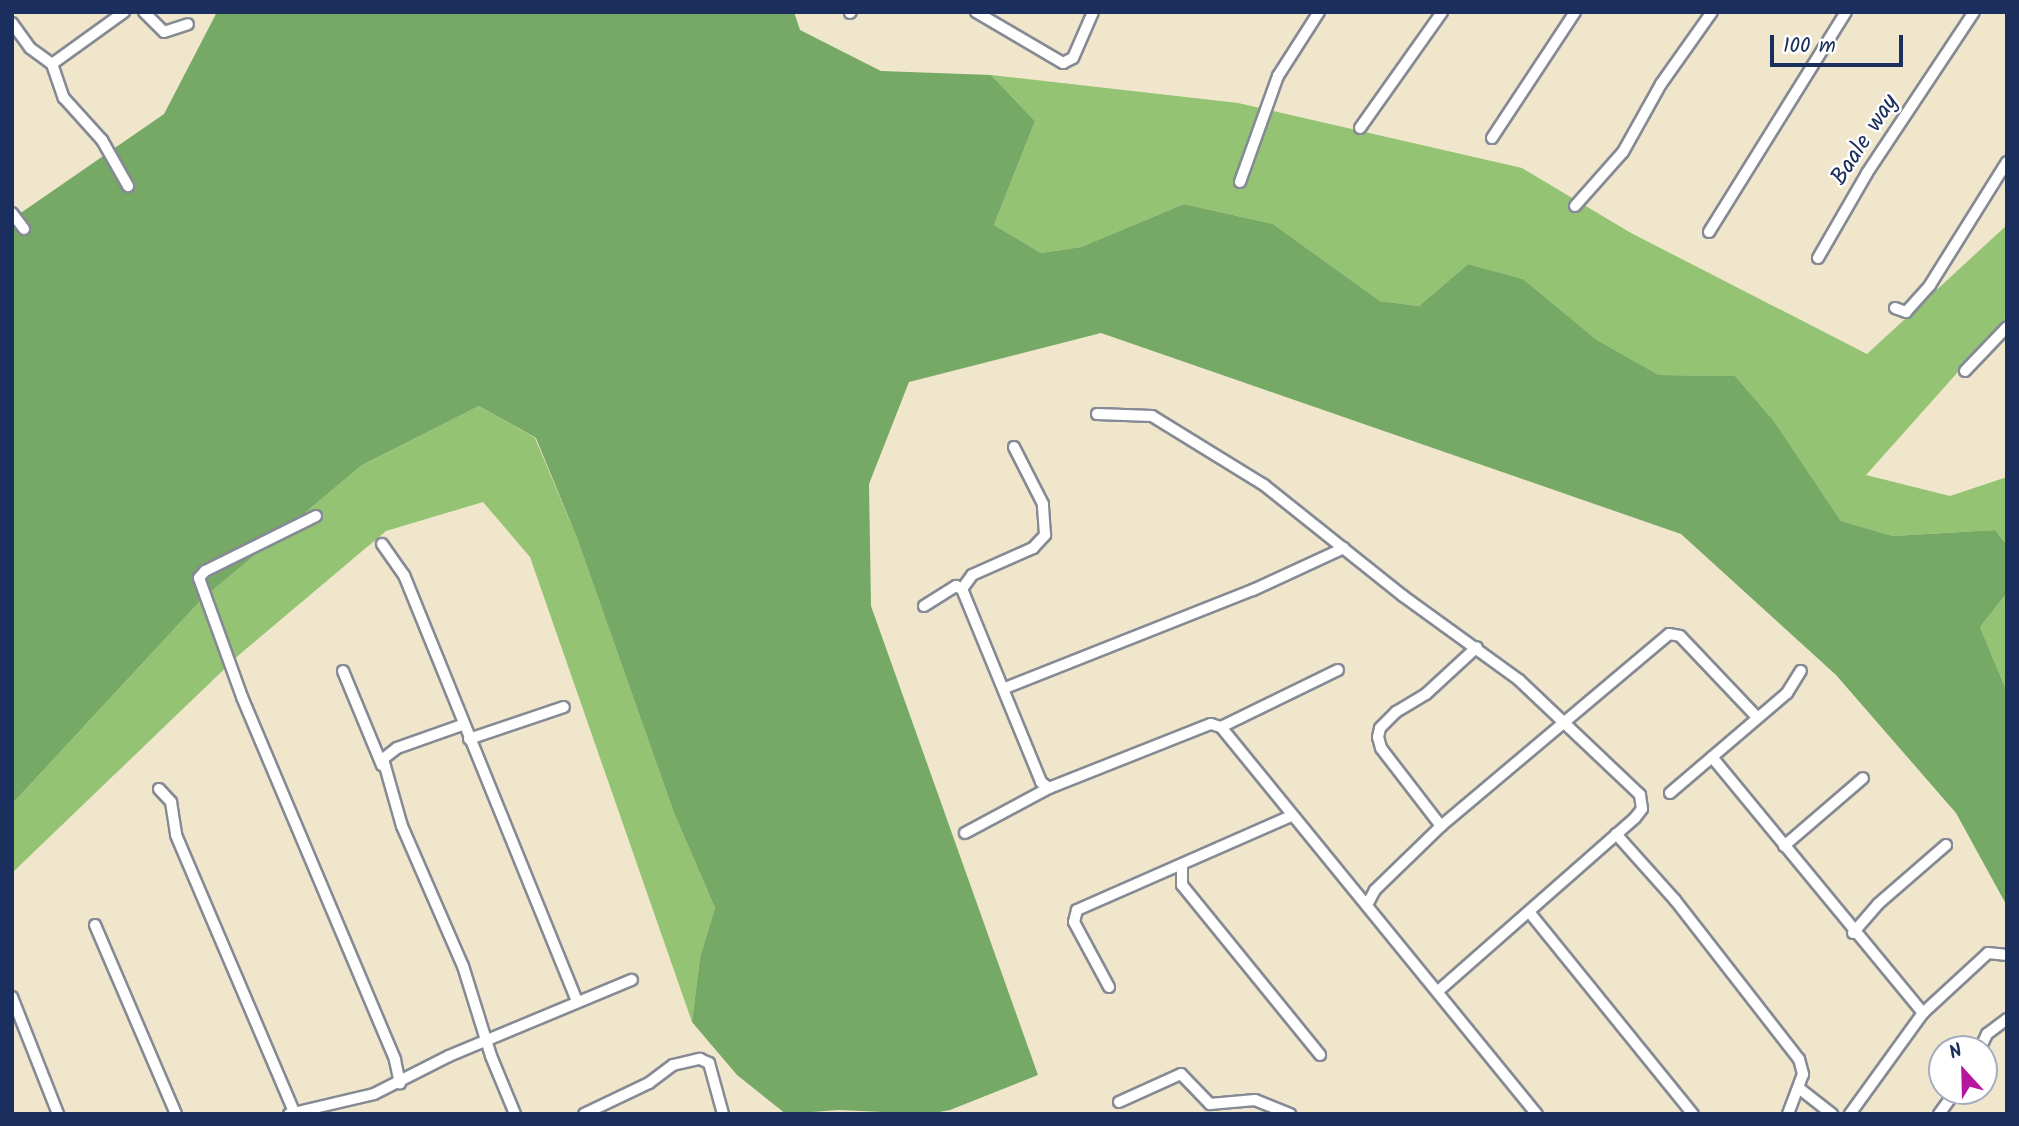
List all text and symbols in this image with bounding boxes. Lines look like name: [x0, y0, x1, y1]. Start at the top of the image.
scale bar: [1774, 21, 1907, 65]
text: 100 m: [1783, 30, 1836, 63]
street label: Baale way: [1825, 89, 1905, 191]
north arrow: [1928, 1035, 1998, 1105]
text: N: [1945, 1036, 1967, 1069]

